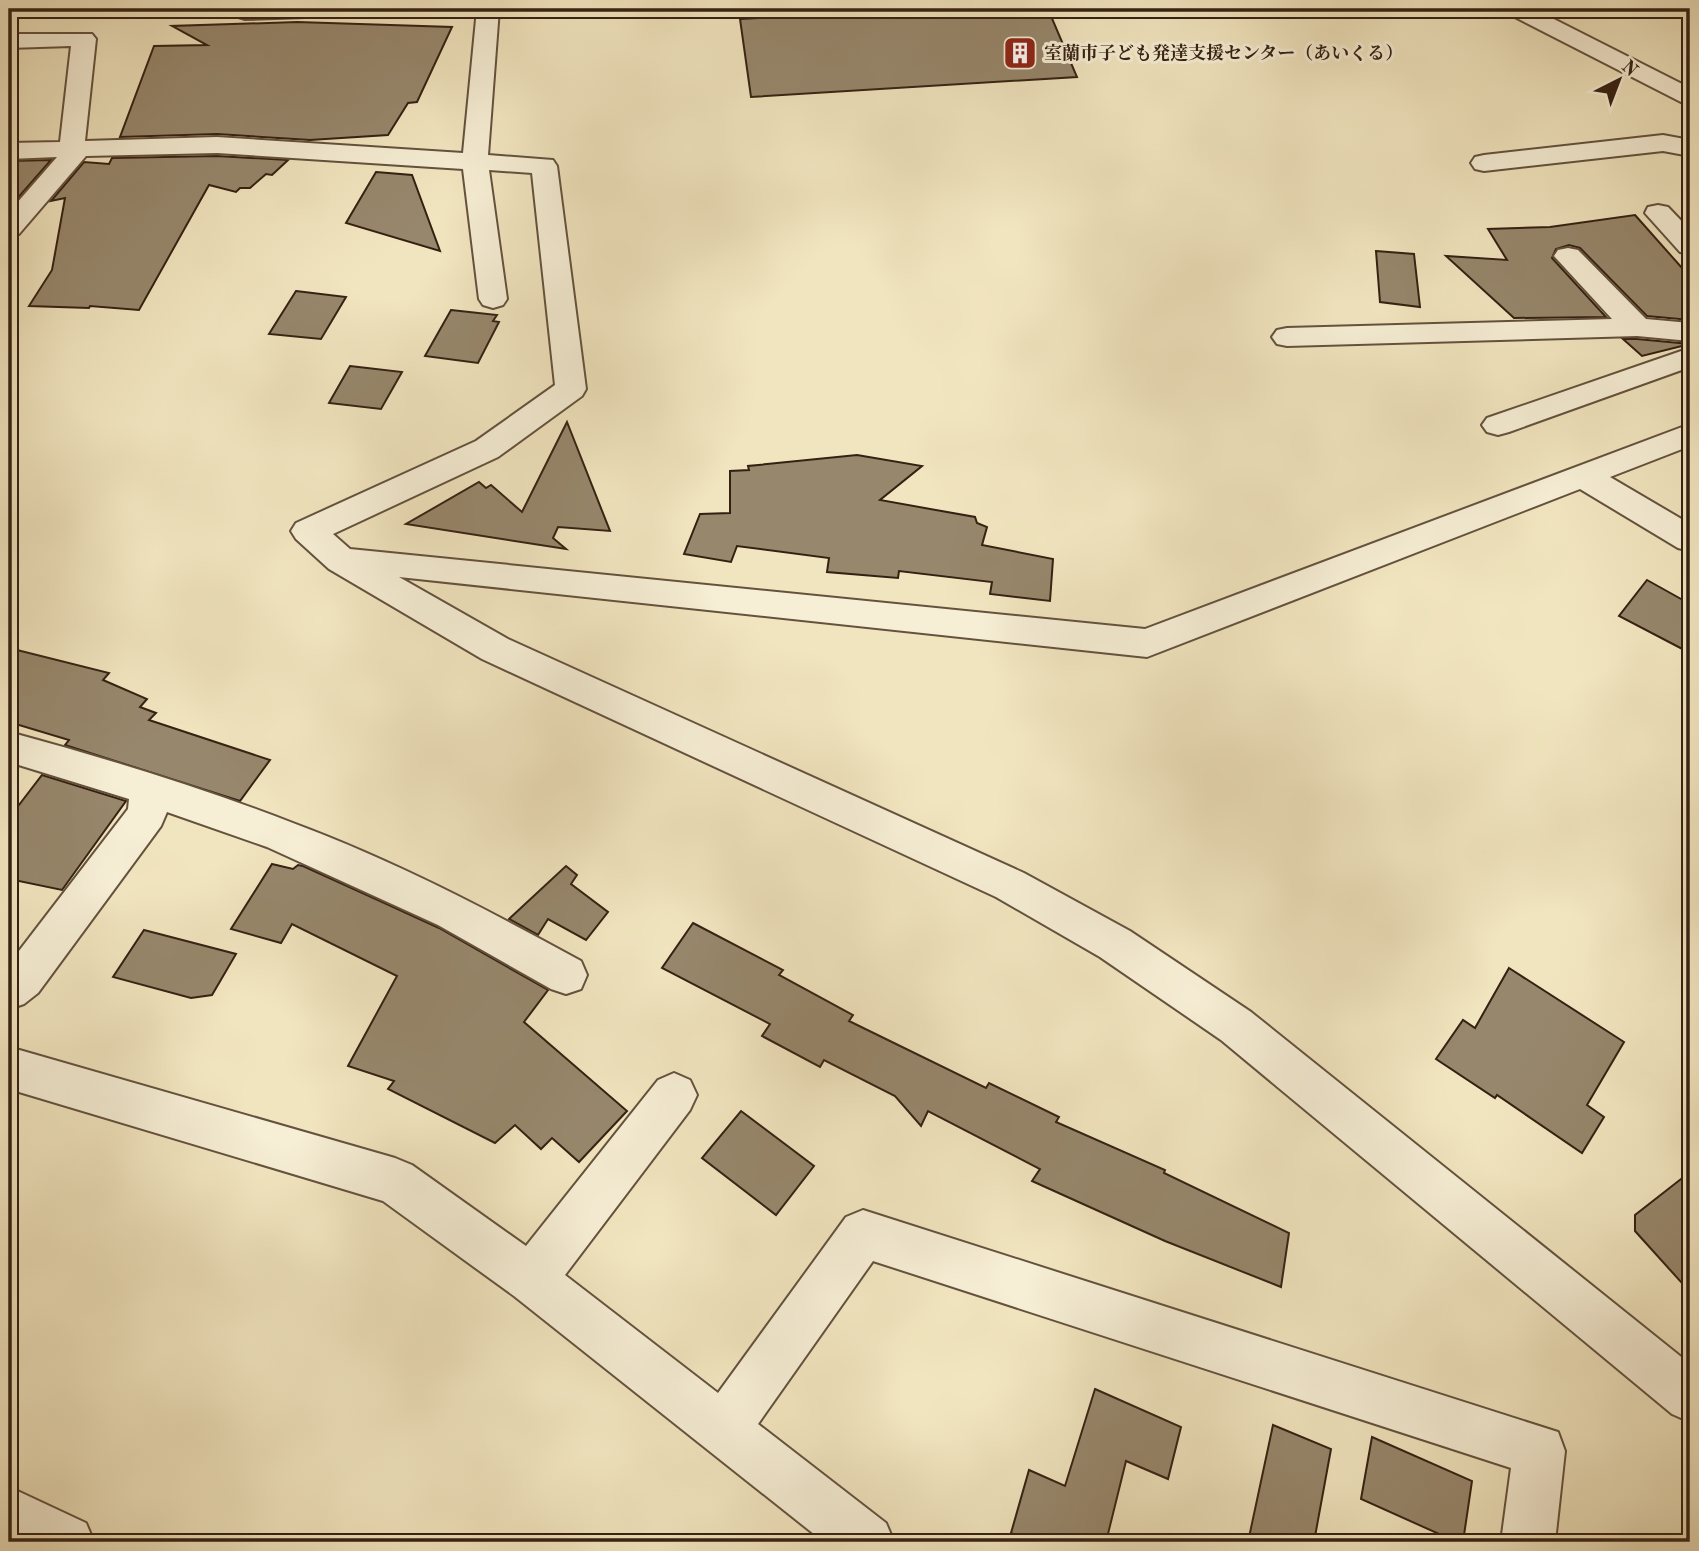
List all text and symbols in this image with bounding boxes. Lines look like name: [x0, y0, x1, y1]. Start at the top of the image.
building icon: 室蘭市子ども発達支援センター（あいくる）: [1001, 34, 1039, 72]
place label: 室蘭市子ども発達支援センター（あいくる）: [1044, 43, 1403, 63]
north arrow: [1584, 46, 1654, 116]
text: N: [1617, 57, 1641, 81]

